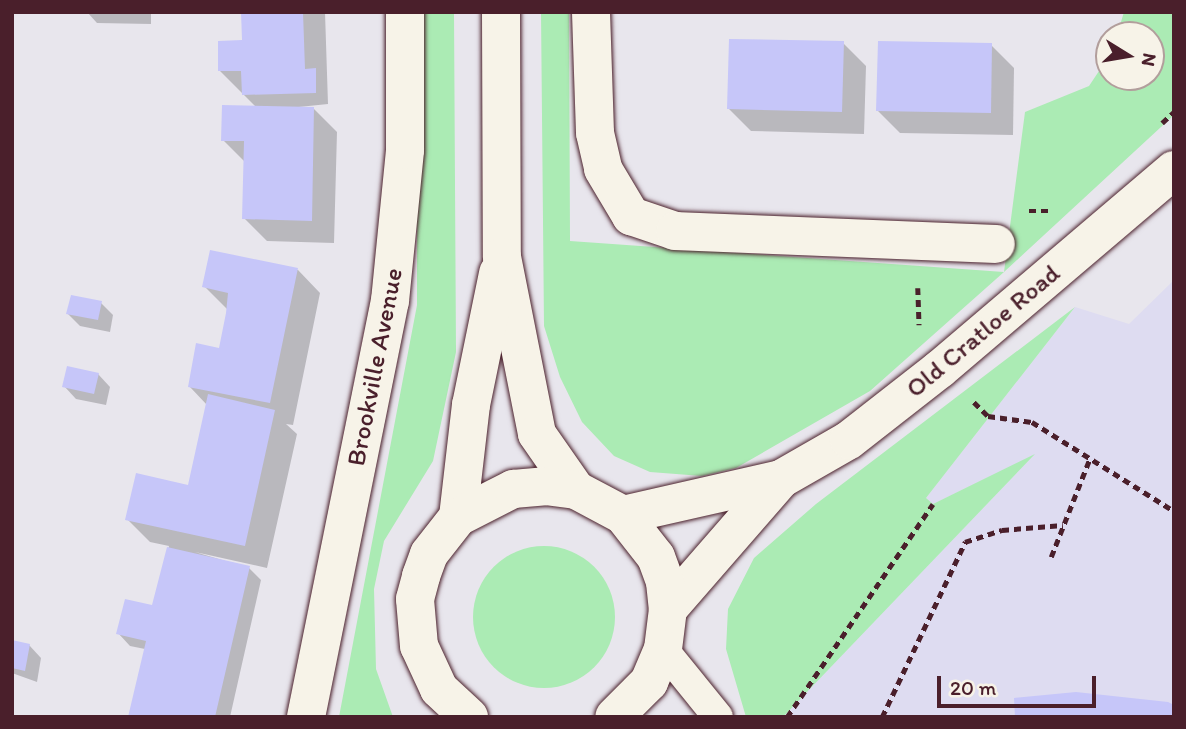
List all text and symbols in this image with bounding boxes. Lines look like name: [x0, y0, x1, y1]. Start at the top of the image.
north arrow: [1095, 21, 1165, 91]
text: N: [1137, 51, 1162, 68]
street label: Old Cratloe Road: [900, 258, 1066, 404]
street label: Brookville Avenue: [341, 266, 409, 468]
scale bar: [941, 662, 1100, 706]
text: 20 m: [950, 675, 996, 700]

